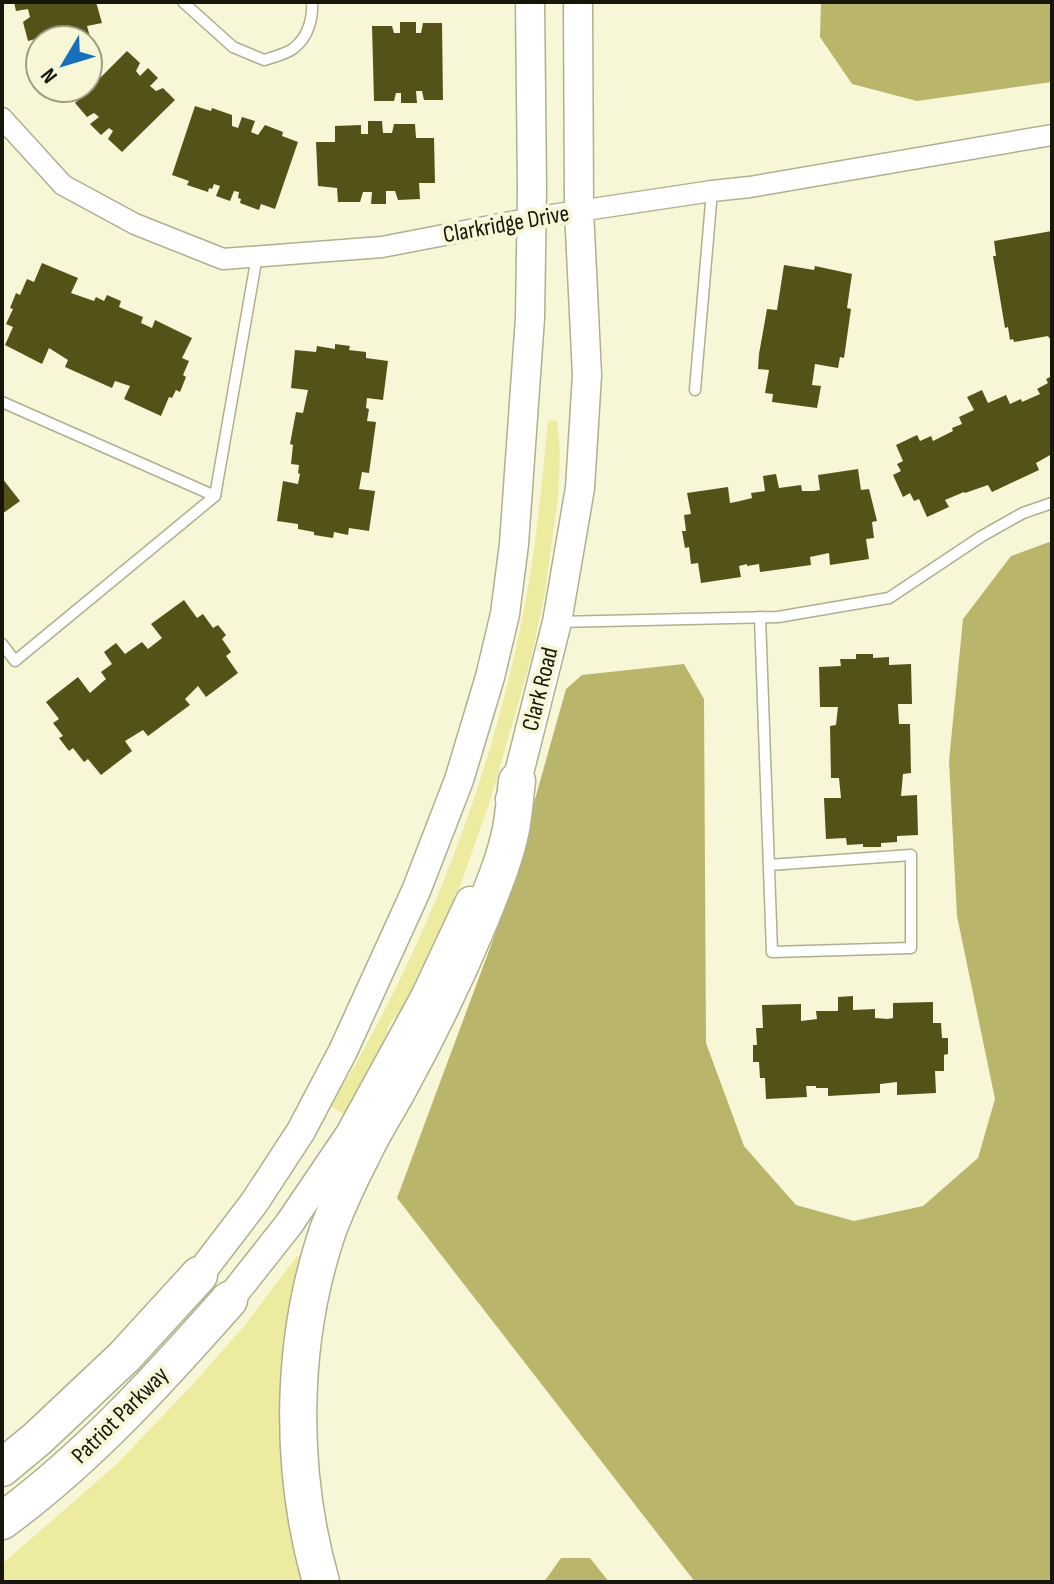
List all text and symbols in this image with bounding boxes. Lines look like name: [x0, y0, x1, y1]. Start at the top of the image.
north arrow: [24, 24, 104, 104]
text: N: [35, 62, 64, 88]
street label: Clarkridge Drive: [441, 199, 571, 249]
street label: Clark Road: [516, 644, 564, 734]
street label: Patriot Parkway: [65, 1360, 175, 1470]

